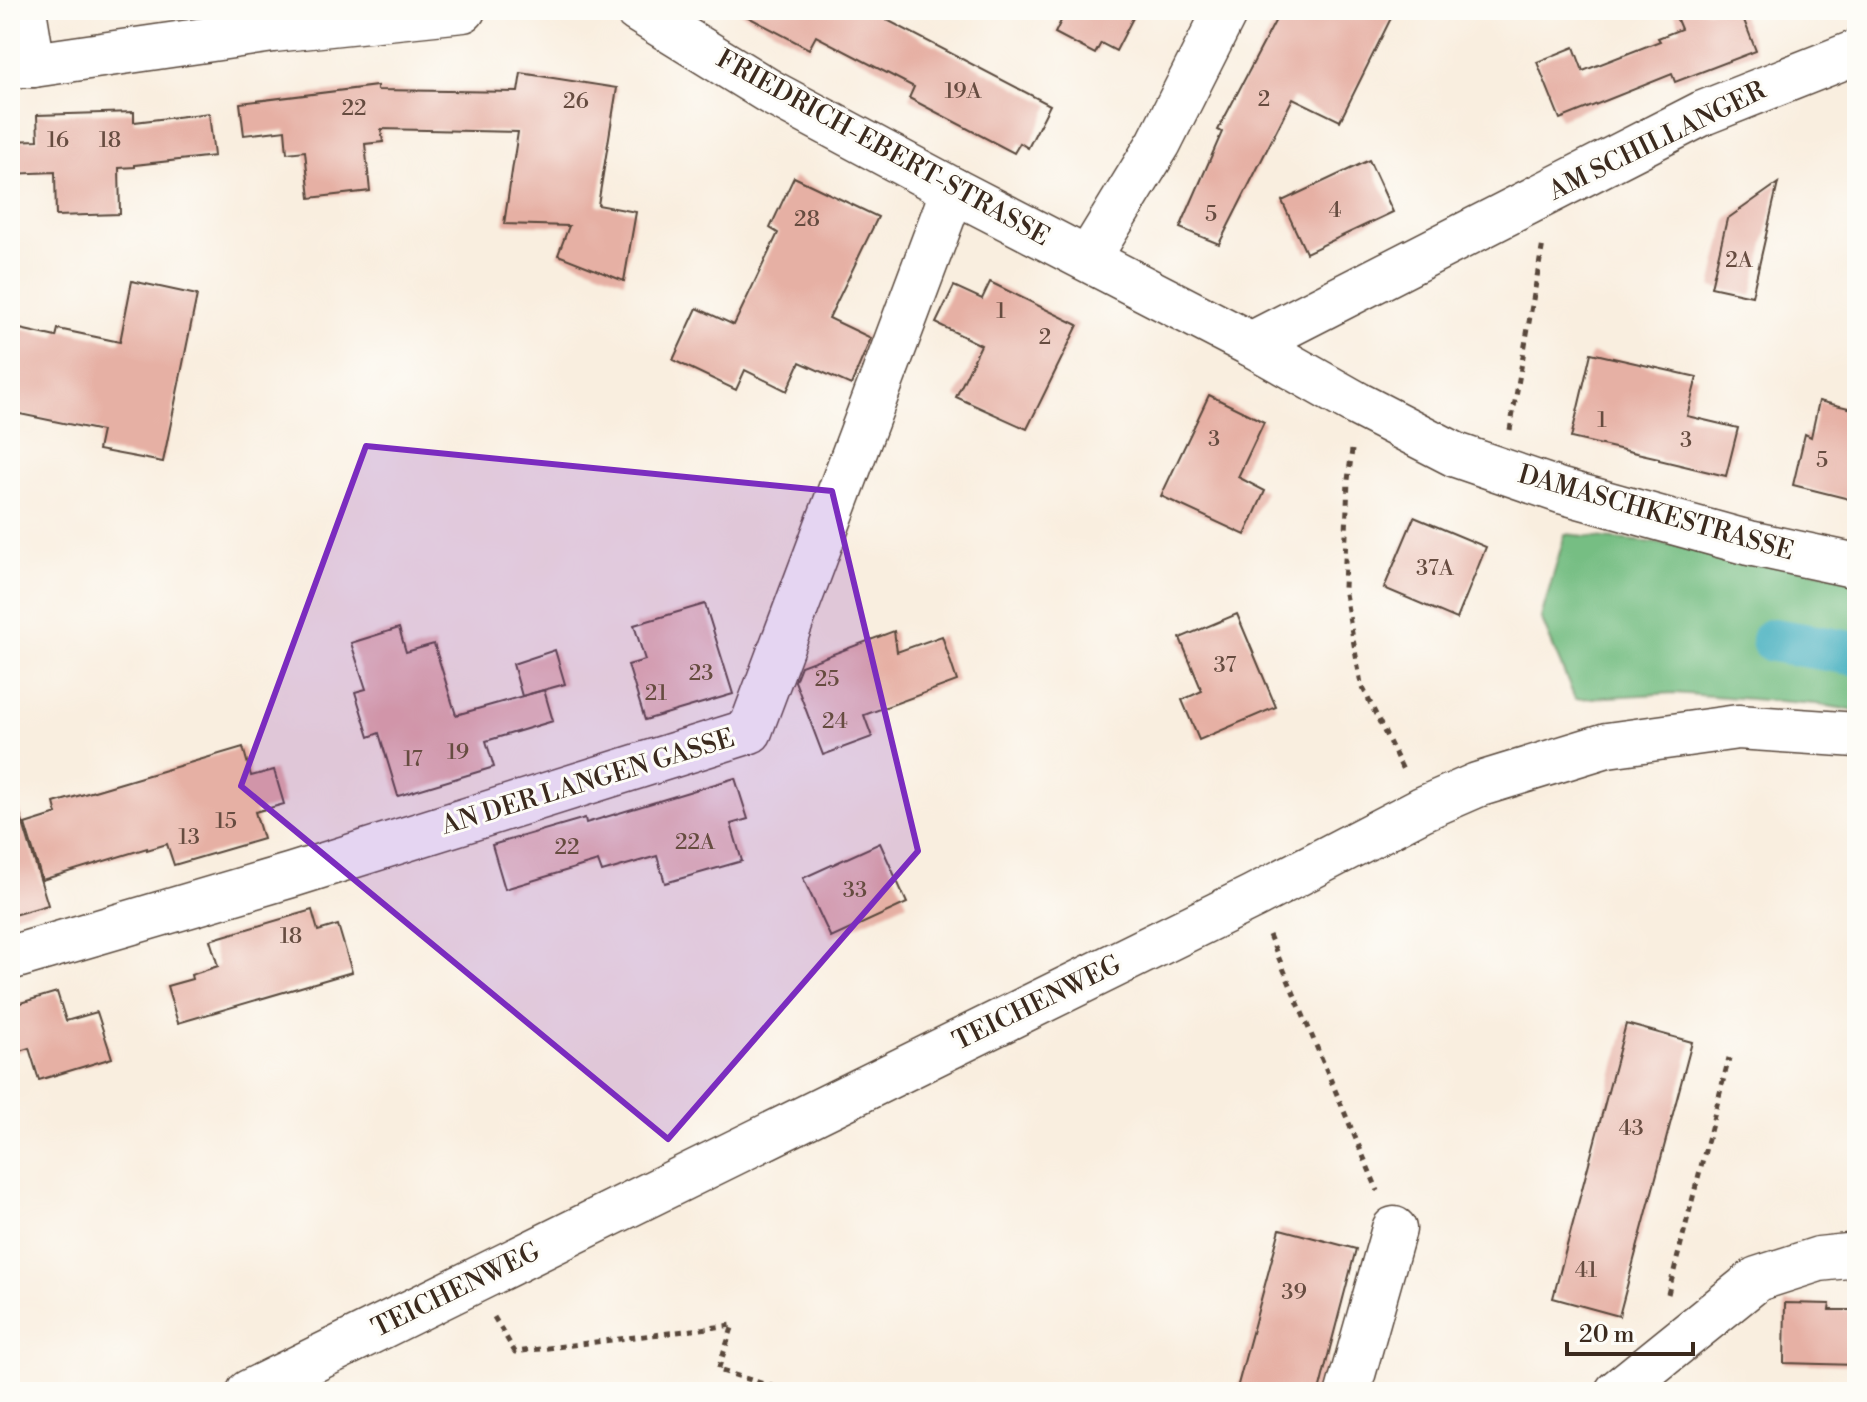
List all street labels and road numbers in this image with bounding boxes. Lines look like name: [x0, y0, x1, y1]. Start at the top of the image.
street label: FRIEDRICH-EBERT-STRASSE: [711, 43, 1055, 253]
street label: AM SCHILLANGER: [1542, 74, 1772, 208]
street label: DAMASCHKESTRASSE: [1515, 458, 1797, 568]
street label: AN DER LANGEN GASSE: [437, 722, 738, 842]
street label: TEICHENWEG: [948, 948, 1126, 1058]
street label: TEICHENWEG: [367, 1235, 545, 1345]

